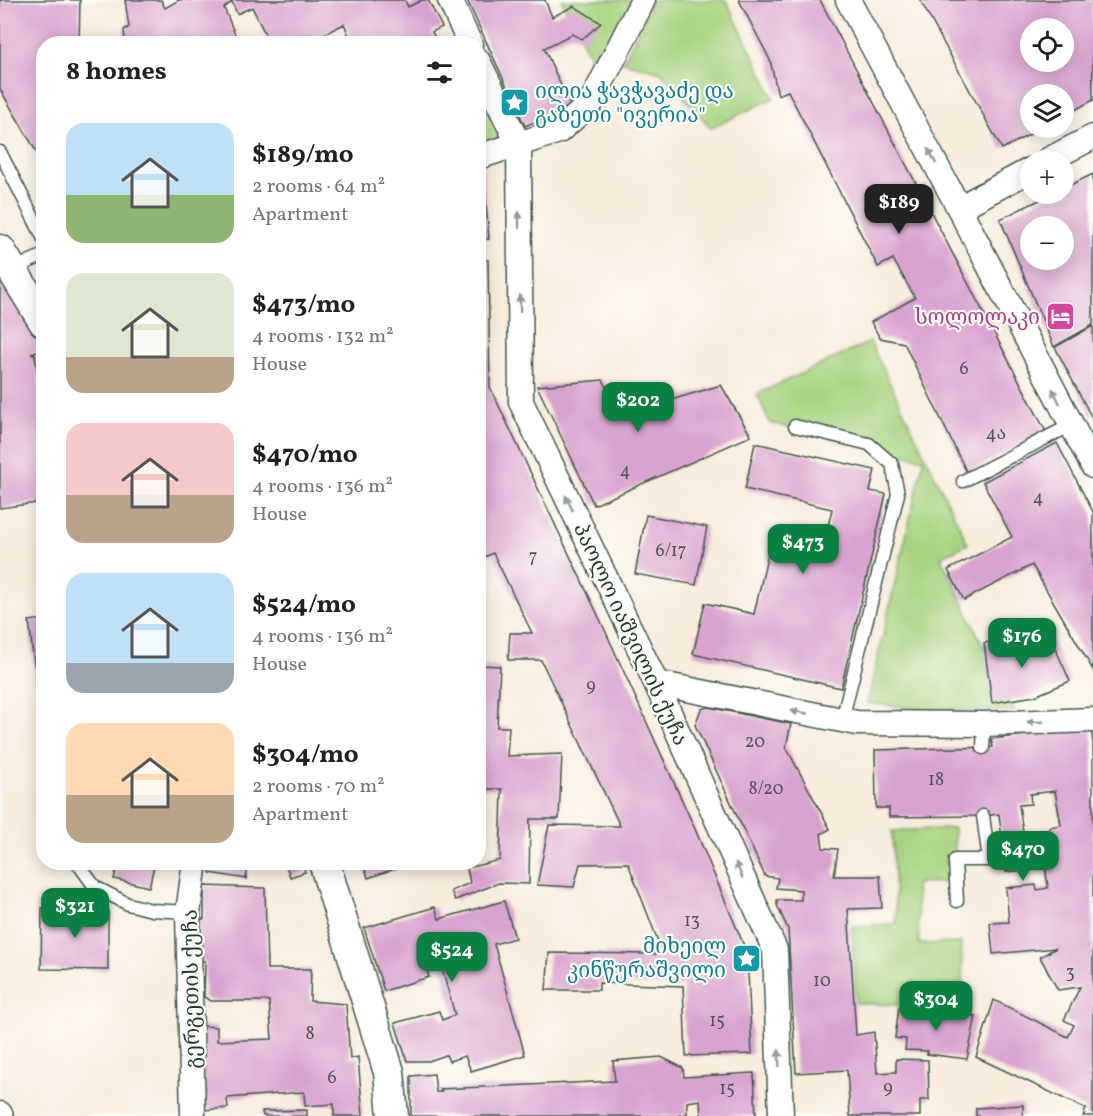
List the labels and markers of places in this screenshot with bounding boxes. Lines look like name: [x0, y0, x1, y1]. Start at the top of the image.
place label: ილია ჭავჭავაძე და გაზეთი "ივერია": [535, 78, 734, 131]
place icon: ილია ჭავჭავაძე და გაზეთი "ივერია": [498, 87, 530, 119]
pin: $189: [863, 184, 935, 235]
hotel icon: სოლოლაკი: [1045, 301, 1077, 333]
place label: სოლოლაკი: [915, 304, 1040, 333]
pin: $202: [602, 382, 674, 433]
pin: $473: [767, 524, 839, 575]
pin: $176: [986, 618, 1058, 669]
pin: $470: [987, 831, 1059, 882]
pin: $321: [39, 888, 111, 939]
pin: $524: [416, 932, 488, 983]
place label: მიხეილ კინწურაშვილი: [567, 933, 726, 986]
place icon: მიხეილ კინწურაშვილი: [731, 942, 763, 974]
pin: $304: [900, 981, 972, 1032]

